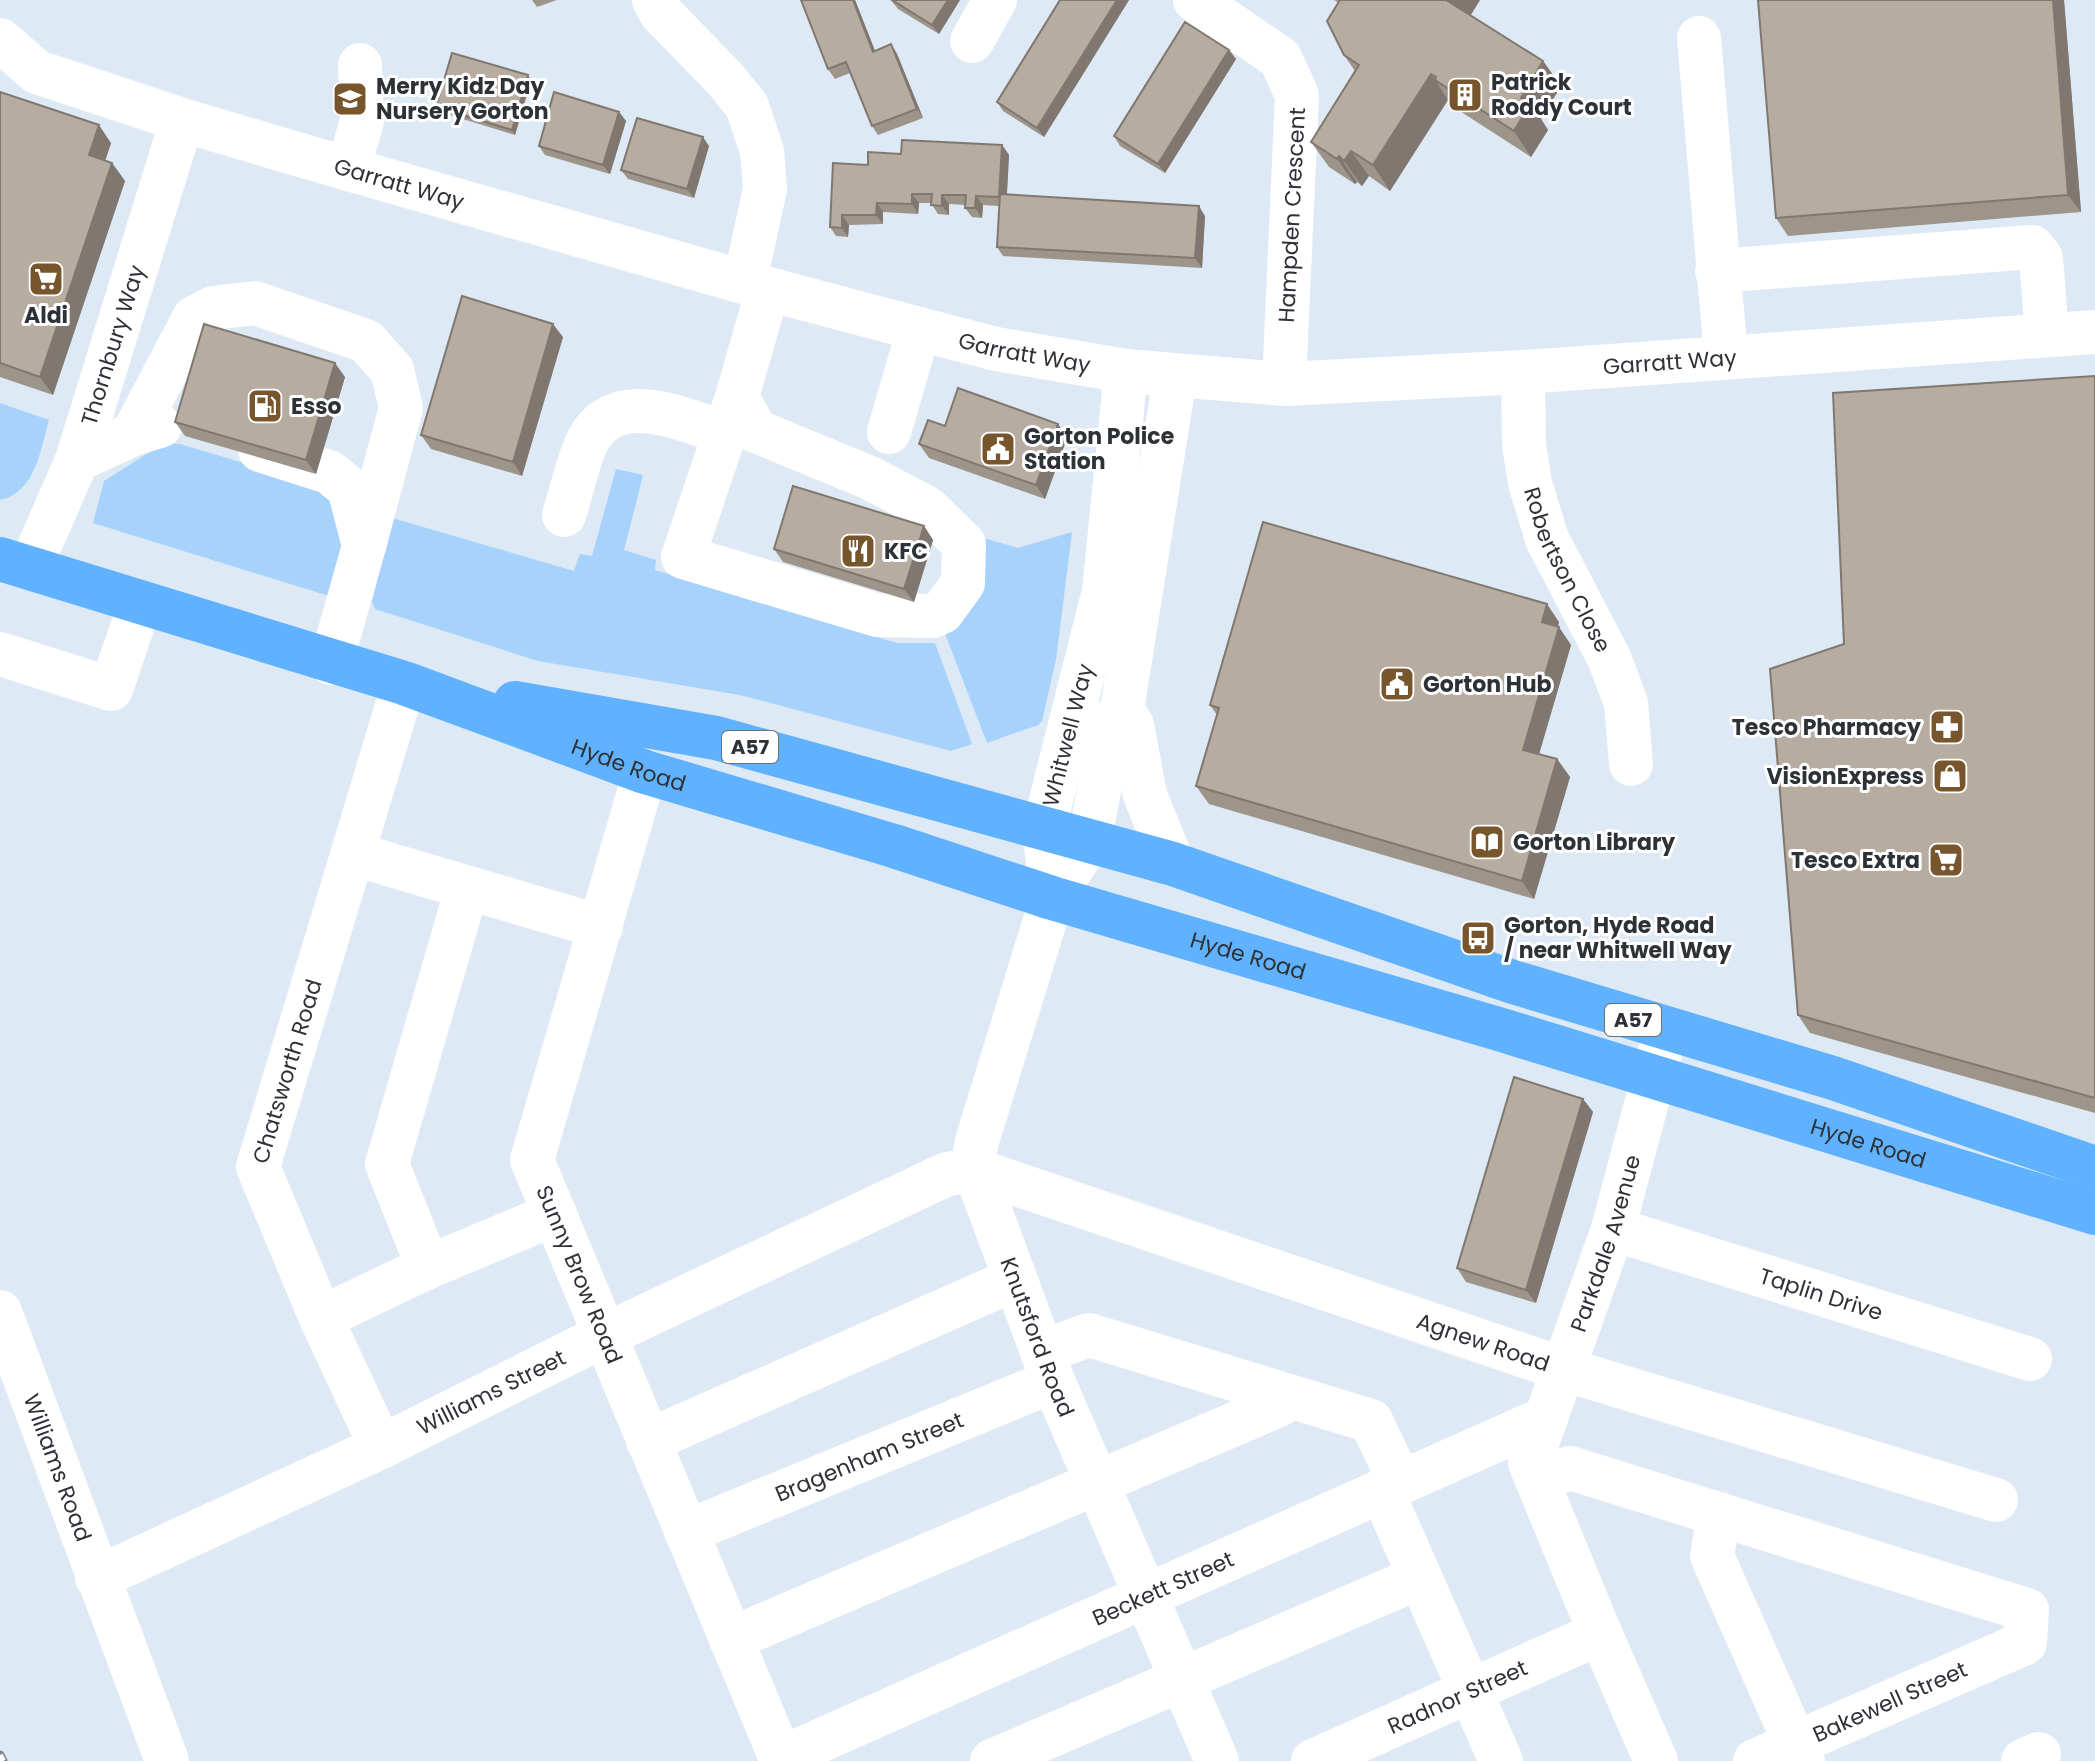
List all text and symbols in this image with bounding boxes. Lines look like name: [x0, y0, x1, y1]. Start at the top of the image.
place label: Patrick Roddy Court: [1491, 67, 1632, 123]
place label: Merry Kidz Day Nursery Gorton: [376, 71, 549, 127]
building icon: Patrick Roddy Court: [1446, 76, 1484, 114]
school or university icon: Merry Kidz Day Nursery Gorton: [331, 80, 369, 118]
street label: Hampden Crescent: [1271, 107, 1313, 323]
street label: Garratt Way: [330, 150, 468, 217]
supermarket icon: Aldi: [27, 260, 65, 298]
street label: Thornbury Way: [73, 260, 152, 429]
place label: Aldi: [24, 300, 68, 331]
street label: Garratt Way: [955, 324, 1094, 380]
street label: Garratt Way: [1602, 342, 1738, 382]
fuel station icon: Esso: [246, 387, 284, 425]
place label: Esso: [291, 391, 341, 422]
place label: Gorton Police Station: [1024, 421, 1174, 477]
public building icon: Gorton Police Station: [979, 430, 1017, 468]
street label: Robertson Close: [1517, 483, 1619, 658]
restaurant icon: KFC: [839, 532, 877, 570]
place label: KFC: [884, 536, 928, 567]
street label: Whitwell Way: [1035, 660, 1101, 810]
public building icon: Gorton Hub: [1378, 665, 1416, 703]
place label: Gorton Hub: [1423, 669, 1552, 700]
pharmacy icon: Tesco Pharmacy: [1928, 708, 1966, 746]
place label: Tesco Pharmacy: [1732, 712, 1921, 743]
street label: Hyde Road: [567, 731, 690, 799]
road number: A57: [722, 731, 778, 763]
shop icon: VisionExpress: [1931, 757, 1969, 795]
place label: VisionExpress: [1767, 761, 1924, 792]
library icon: Gorton Library: [1468, 823, 1506, 861]
place label: Gorton Library: [1513, 827, 1675, 858]
supermarket icon: Tesco Extra: [1927, 841, 1965, 879]
place label: Tesco Extra: [1791, 845, 1920, 876]
place label: Gorton, Hyde Road / near Whitwell Way: [1504, 910, 1732, 966]
bus stop icon: Gorton, Hyde Road / near Whitwell Way: [1459, 919, 1497, 957]
street label: Hyde Road: [1187, 924, 1310, 987]
street label: Chatsworth Road: [244, 975, 329, 1167]
road number: A57: [1605, 1004, 1661, 1036]
street label: Hyde Road: [1807, 1111, 1930, 1175]
street label: Parkdale Avenue: [1562, 1151, 1648, 1336]
street label: Sunny Brow Road: [529, 1181, 630, 1368]
street label: Knutsford Road: [993, 1253, 1082, 1422]
street label: Taplin Drive: [1756, 1260, 1887, 1328]
street label: Agnew Road: [1413, 1305, 1554, 1379]
street label: Williams Street: [412, 1342, 571, 1442]
street label: Williams Road: [16, 1389, 99, 1546]
street label: Bragenham Street: [770, 1404, 968, 1509]
street label: Beckett Street: [1087, 1543, 1239, 1633]
street label: Radnor Street: [1383, 1652, 1532, 1741]
street label: Bakewell Street: [1808, 1654, 1972, 1750]

